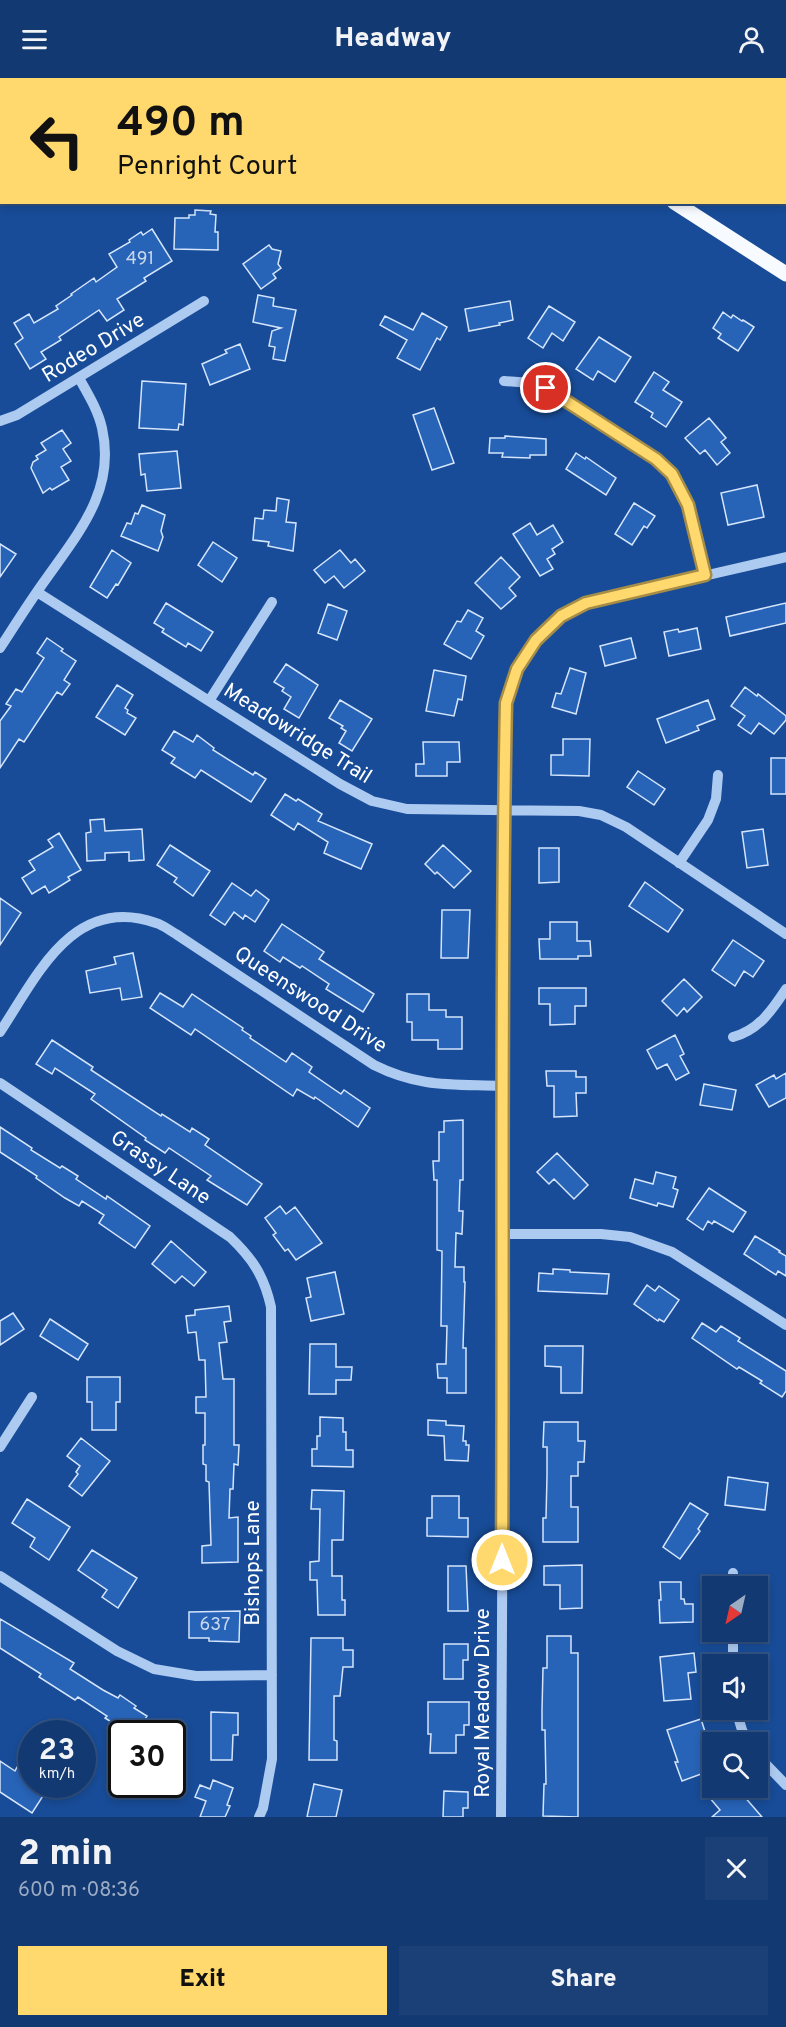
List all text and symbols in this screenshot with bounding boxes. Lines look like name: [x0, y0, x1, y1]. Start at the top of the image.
text: Headway: [335, 22, 451, 56]
icon: menu: [18, 23, 51, 56]
icon: person: [735, 23, 768, 56]
text: 490 m: [117, 98, 245, 151]
icon: left: [18, 102, 96, 180]
text: Penright Court: [117, 150, 297, 184]
house number: 491: [126, 248, 154, 271]
street label: Rodeo Drive: [37, 307, 150, 390]
pin: [520, 362, 571, 413]
icon: arrive: [529, 371, 562, 404]
street label: Meadowridge Trail: [218, 678, 377, 791]
street label: Queenswood Drive: [229, 941, 392, 1060]
street label: Grassy Lane: [105, 1125, 215, 1212]
street label: Bishops Lane: [240, 1500, 267, 1626]
position arrow: [470, 1528, 534, 1592]
north arrow: [702, 1576, 768, 1642]
map controls: [702, 1576, 768, 1798]
street label: Royal Meadow Drive: [470, 1608, 497, 1798]
house number: 637: [200, 1614, 230, 1637]
button: sound: [702, 1654, 768, 1720]
speed limit sign: 30: [108, 1720, 186, 1798]
button: search: [702, 1732, 768, 1798]
text: 23: [39, 1733, 75, 1770]
text: km/h: [39, 1765, 75, 1784]
text: 2 min: [18, 1832, 113, 1878]
button: close: [705, 1837, 768, 1900]
text: 600 m · 08:36: [18, 1878, 140, 1904]
button: Exit: [18, 1946, 387, 2015]
button: Share: [399, 1946, 768, 2015]

